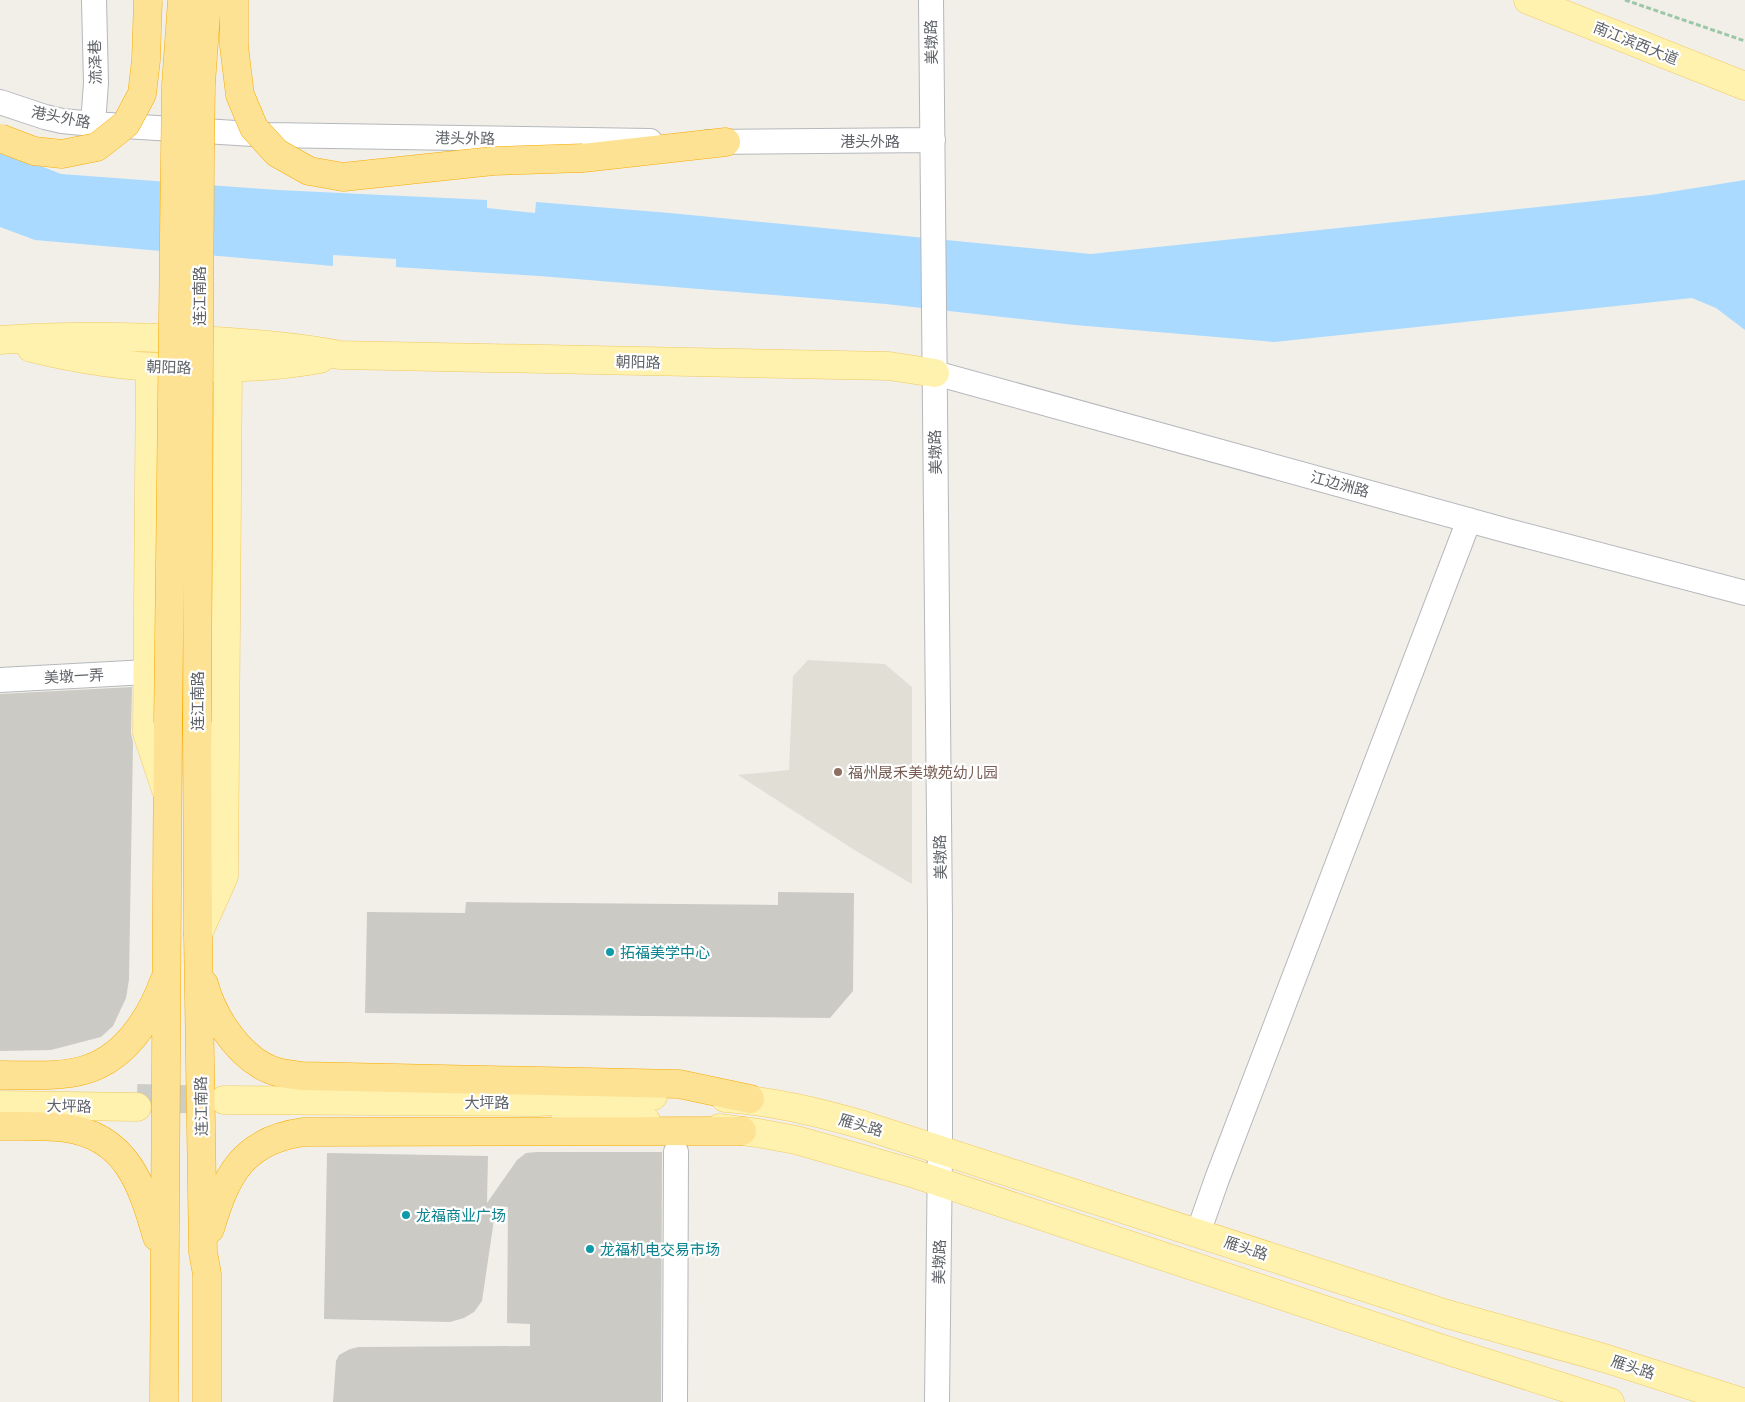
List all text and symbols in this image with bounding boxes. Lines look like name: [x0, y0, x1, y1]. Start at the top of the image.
street label: 南江滨西大道: [1591, 17, 1681, 69]
street label: 美墩路: [921, 19, 941, 65]
street label: 流泽巷: [85, 39, 105, 85]
street label: 港头外路: [30, 102, 92, 132]
street label: 港头外路: [435, 128, 495, 148]
street label: 港头外路: [840, 132, 900, 151]
street label: 连江南路: [190, 266, 209, 326]
street label: 朝阳路: [615, 352, 661, 372]
street label: 朝阳路: [146, 357, 192, 377]
street label: 美墩路: [925, 429, 945, 475]
street label: 江边洲路: [1309, 467, 1371, 501]
street label: 美墩一弄: [44, 665, 104, 687]
street label: 连江南路: [188, 671, 207, 731]
place label: 福州晟禾美墩苑幼儿园: [848, 763, 998, 782]
marker: 福州晟禾美墩苑幼儿园: [832, 766, 844, 778]
street label: 美墩路: [930, 834, 950, 880]
place label: 拓福美学中心: [620, 943, 710, 962]
marker: 拓福美学中心: [604, 946, 616, 958]
street label: 连江南路: [191, 1076, 211, 1136]
street label: 大坪路: [464, 1093, 510, 1112]
street label: 大坪路: [46, 1096, 92, 1116]
street label: 雁头路: [837, 1110, 885, 1140]
place label: 龙福商业广场: [416, 1206, 506, 1225]
marker: 龙福商业广场: [400, 1209, 412, 1221]
street label: 雁头路: [1222, 1232, 1270, 1264]
street label: 美墩路: [929, 1239, 949, 1285]
place label: 龙福机电交易市场: [600, 1240, 720, 1259]
marker: 龙福机电交易市场: [584, 1243, 596, 1255]
street label: 雁头路: [1609, 1351, 1657, 1383]

